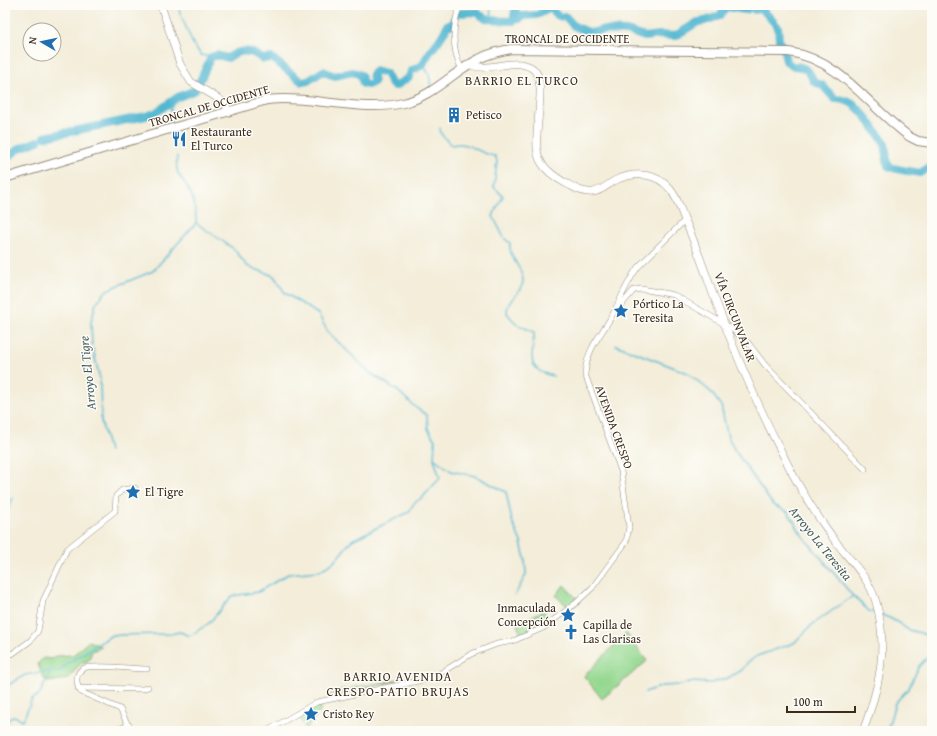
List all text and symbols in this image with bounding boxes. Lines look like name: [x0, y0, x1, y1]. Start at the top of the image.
north arrow: [22, 22, 62, 62]
street label: TRONCAL DE OCCIDENTE: [505, 30, 629, 47]
text: N: [24, 35, 41, 45]
district label: BARRIO EL TURCO: [465, 71, 579, 90]
street label: TRONCAL DE OCCIDENTE: [147, 80, 271, 131]
building icon: Petisco: [445, 106, 463, 124]
place label: Petisco: [466, 106, 502, 123]
place label: Restaurante El Turco: [191, 123, 252, 154]
restaurant icon: Restaurante El Turco: [170, 130, 188, 148]
street label: VÍA CIRCUNVALAR: [711, 269, 760, 364]
place label: Pórtico La Teresita: [633, 295, 684, 326]
place icon: Pórtico La Teresita: [612, 302, 630, 320]
water label: Arroyo El Tigre: [74, 335, 101, 412]
street label: AVENIDA CRESPO: [591, 383, 637, 471]
place icon: El Tigre: [124, 483, 142, 501]
place label: El Tigre: [145, 483, 184, 500]
water label: Arroyo La Teresita: [784, 501, 857, 585]
place label: Inmaculada Concepción: [497, 599, 556, 630]
place icon: Inmaculada Concepción: [559, 606, 577, 624]
place label: Capilla de Las Clarisas: [583, 616, 641, 647]
church icon: Capilla de Las Clarisas: [562, 623, 580, 641]
district label: BARRIO AVENIDA CRESPO-PATIO BRUJAS: [326, 667, 470, 701]
scale bar: [787, 688, 855, 714]
text: 100 m: [793, 693, 823, 710]
place icon: Cristo Rey: [302, 705, 320, 723]
place label: Cristo Rey: [323, 705, 374, 722]

